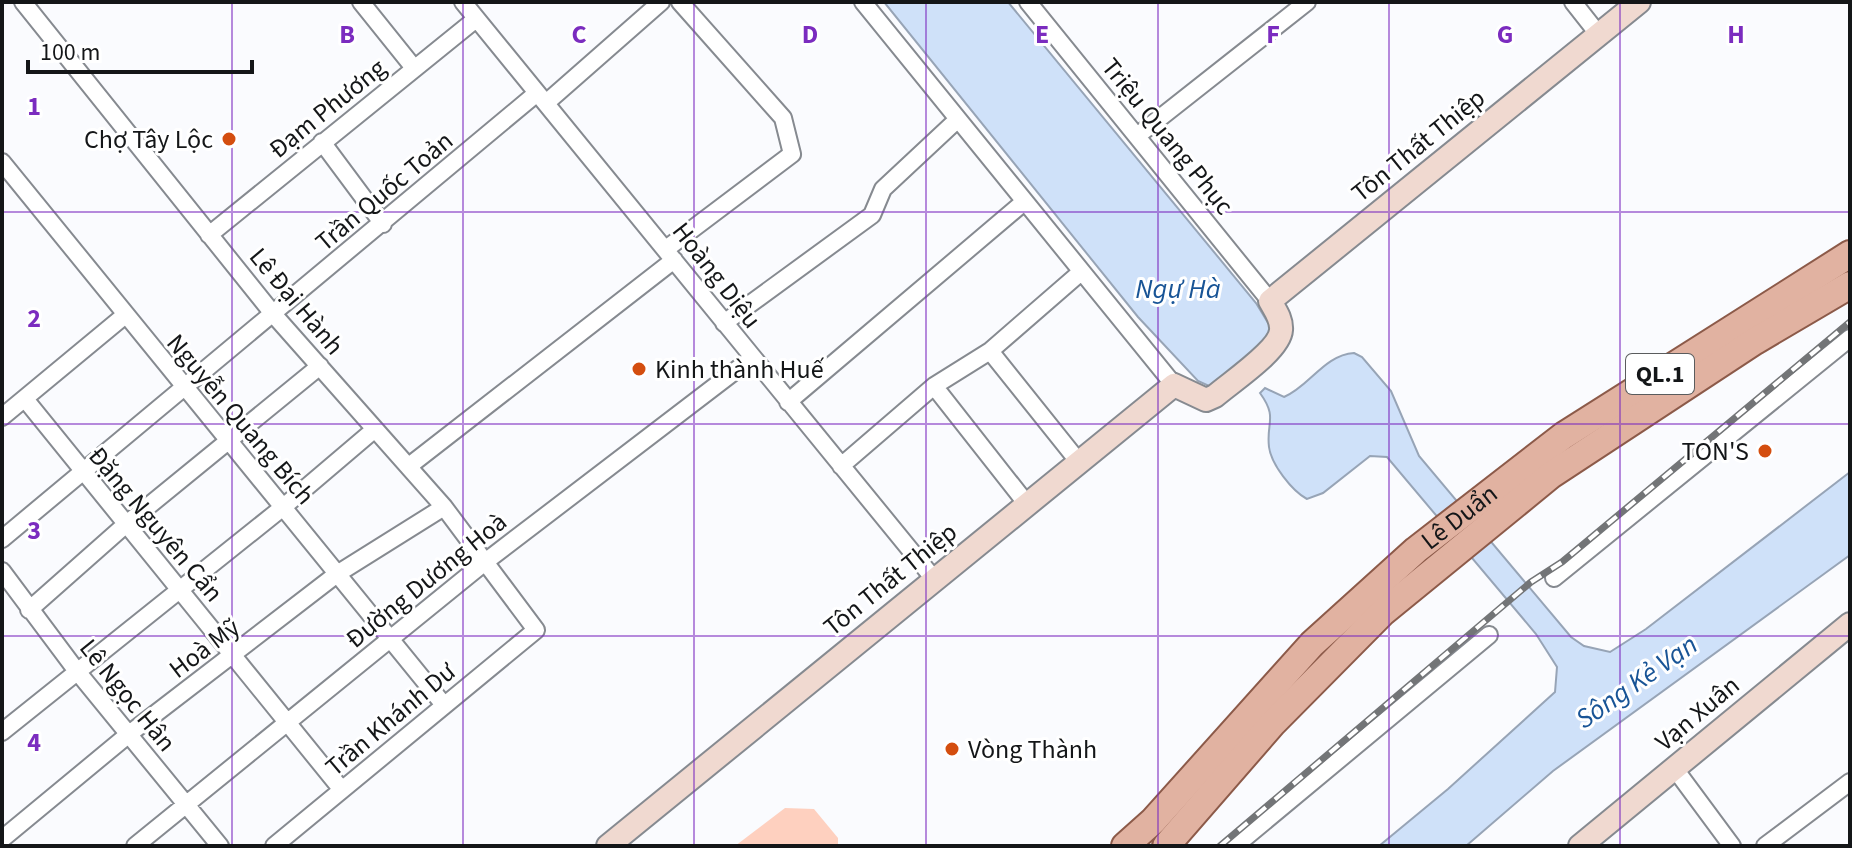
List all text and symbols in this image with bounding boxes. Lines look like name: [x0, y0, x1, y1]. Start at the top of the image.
text: B: [339, 16, 355, 53]
text: C: [571, 16, 587, 53]
text: D: [802, 16, 818, 53]
text: E: [1035, 16, 1049, 53]
text: F: [1266, 16, 1280, 53]
text: G: [1497, 16, 1513, 53]
text: H: [1727, 16, 1745, 53]
scale bar: [28, 24, 252, 74]
text: 100 m: [40, 35, 100, 70]
street label: Đạm Phương: [261, 50, 394, 167]
street label: Triệu Quang Phục: [1093, 50, 1243, 223]
street label: Tôn Thất Thiệp: [1344, 80, 1493, 211]
text: 1: [27, 88, 41, 125]
place label: Chợ Tây Lộc: [84, 121, 213, 158]
street label: Trần Quốc Toản: [308, 123, 461, 260]
marker: Chợ Tây Lộc: [220, 130, 238, 148]
street label: Hoàng Diệu: [663, 214, 770, 336]
street label: Lê Đại Hành: [241, 240, 353, 363]
water label: Ngự Hà: [1135, 269, 1221, 309]
text: 2: [27, 300, 41, 337]
street label: Nguyễn Quang Bích: [158, 326, 323, 513]
place label: Kinh thành Huế: [655, 351, 825, 388]
road number: QL.1: [1626, 354, 1694, 394]
marker: Kinh thành Huế: [630, 360, 648, 378]
place label: TON'S: [1681, 433, 1749, 470]
street label: Đặng Nguyên Cẩn: [79, 439, 232, 610]
marker: TON'S: [1756, 442, 1774, 460]
street label: Lê Duẩn: [1413, 476, 1505, 559]
street label: Đường Dương Hoà: [338, 504, 515, 657]
text: 3: [27, 512, 41, 549]
street label: Tôn Thất Thiệp: [816, 514, 965, 645]
street label: Hoà Mỹ: [161, 610, 247, 687]
water label: Sông Kẻ Vạn: [1567, 625, 1706, 739]
street label: Lê Ngọc Hân: [71, 631, 185, 760]
street label: Trần Khánh Dư: [317, 653, 464, 785]
street label: Vạn Xuân: [1647, 667, 1747, 760]
text: 4: [27, 724, 41, 761]
place label: Vòng Thành: [968, 731, 1097, 768]
marker: Vòng Thành: [943, 740, 961, 758]

